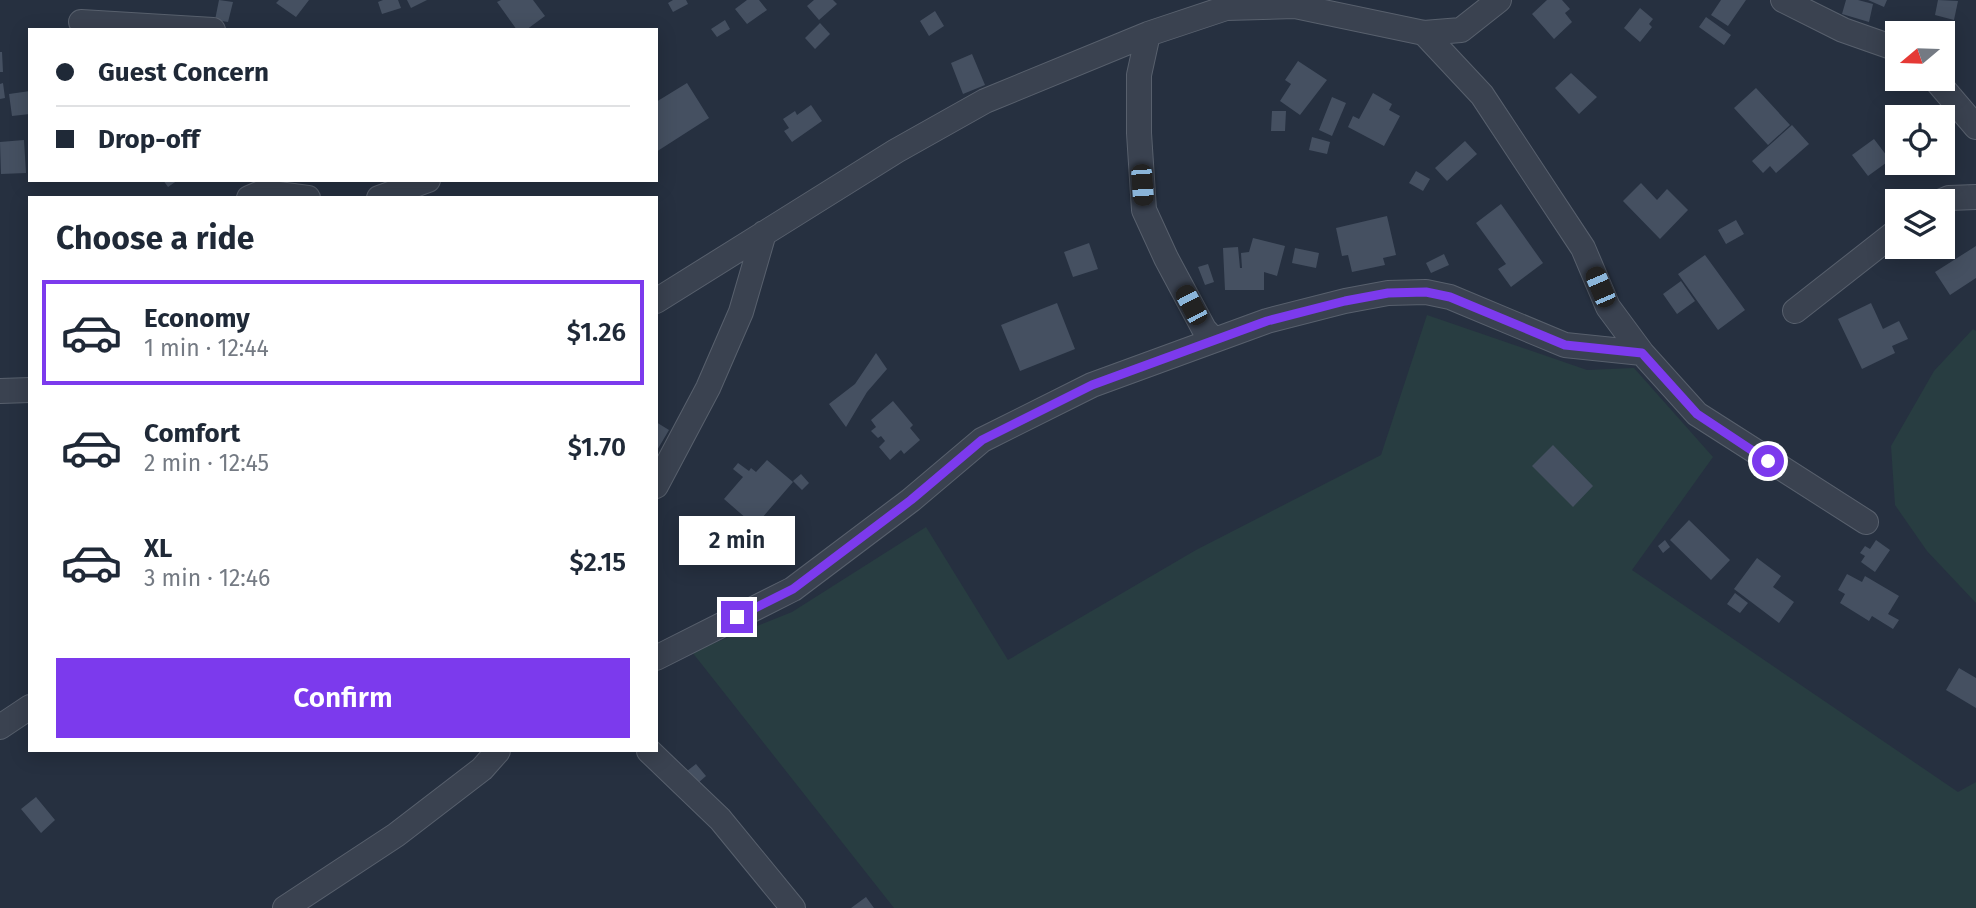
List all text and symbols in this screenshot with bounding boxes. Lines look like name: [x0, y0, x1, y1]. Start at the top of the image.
north arrow: [1885, 21, 1955, 91]
map controls: [1885, 21, 1955, 259]
text: Guest Concern: [98, 57, 269, 88]
button: locate: [1885, 105, 1955, 175]
text: Drop-off: [98, 124, 200, 155]
car: [1131, 163, 1154, 207]
button: layers: [1885, 189, 1955, 259]
text: Choose a ride: [56, 219, 254, 257]
car: [1583, 264, 1618, 310]
car: [1172, 282, 1211, 328]
icon: car: [60, 301, 123, 364]
text: Economy: [144, 303, 250, 334]
text: $1.26: [567, 317, 626, 348]
text: 1 min · 12:44: [144, 334, 269, 362]
icon: car: [60, 416, 123, 479]
text: Comfort: [144, 418, 240, 449]
text: $1.70: [568, 432, 626, 463]
route start: [1752, 445, 1784, 477]
text: 2 min · 12:45: [144, 449, 269, 477]
callout: 2 min: [679, 516, 795, 564]
text: 2 min: [709, 526, 765, 554]
icon: car: [60, 531, 123, 594]
text: XL: [144, 533, 172, 564]
text: $2.15: [570, 547, 626, 578]
text: 3 min · 12:46: [144, 564, 270, 592]
route end: [721, 601, 753, 633]
button: Confirm: [56, 658, 630, 738]

